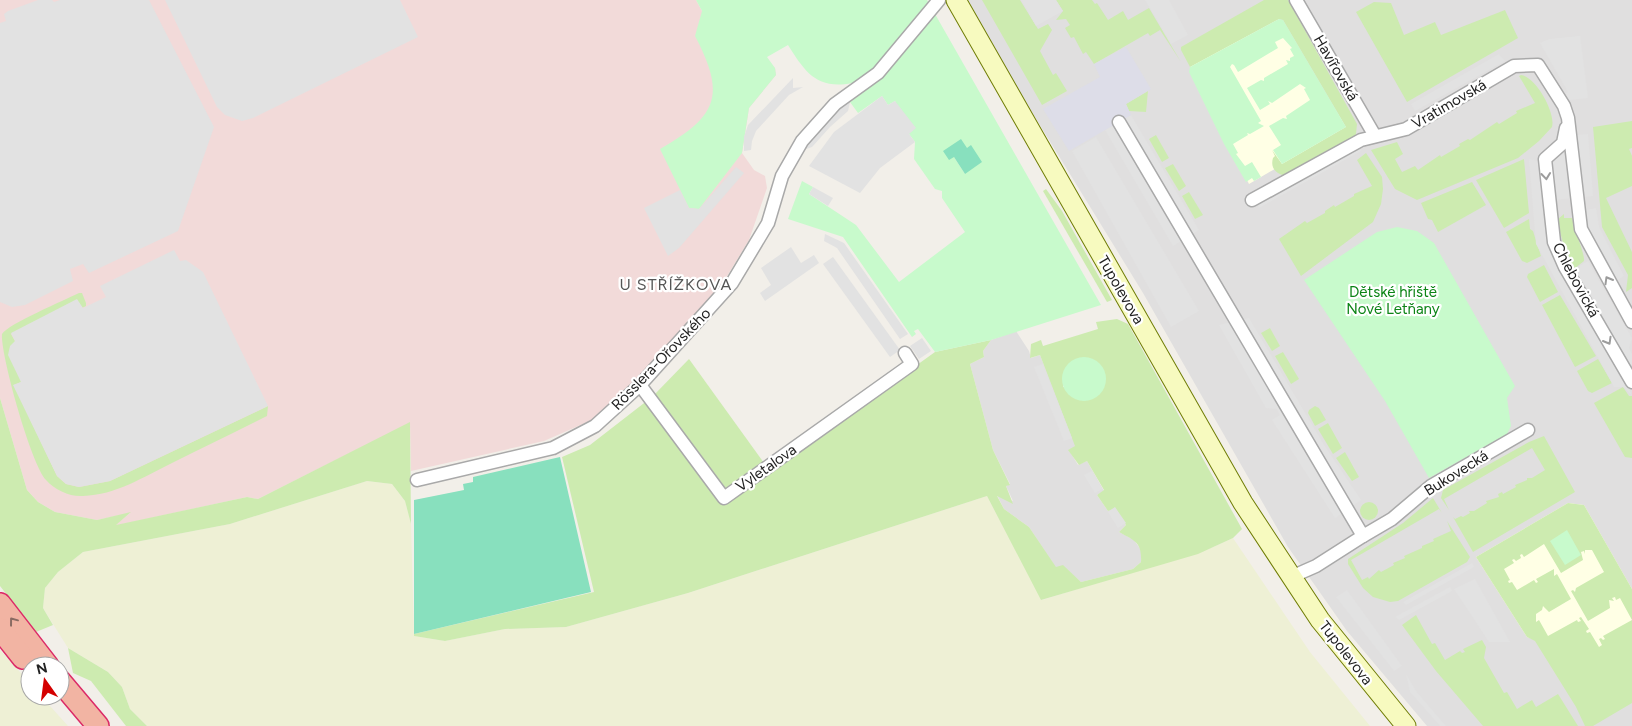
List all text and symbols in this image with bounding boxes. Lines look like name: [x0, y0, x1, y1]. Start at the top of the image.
street label: Havířovská: [1310, 32, 1362, 104]
street label: Vratimovská: [1409, 75, 1489, 133]
one-way arrow: [1540, 172, 1551, 180]
street label: Chlebovická: [1549, 240, 1603, 320]
street label: Tupolevova: [1094, 252, 1148, 328]
district label: U STŘÍŽKOVA: [620, 275, 732, 294]
one-way arrow: [1604, 277, 1614, 286]
park label: Dětské hřiště Nové Letňany: [1346, 283, 1440, 318]
street label: Rösslera-Ořovského: [608, 304, 715, 414]
one-way arrow: [1602, 336, 1612, 345]
street label: Vyletalova: [732, 441, 800, 495]
street label: Bukovecká: [1421, 446, 1491, 500]
street label: Tupolevova: [1315, 617, 1377, 689]
one-way arrow: [11, 618, 19, 627]
north arrow: [20, 656, 70, 706]
text: N: [35, 659, 49, 678]

